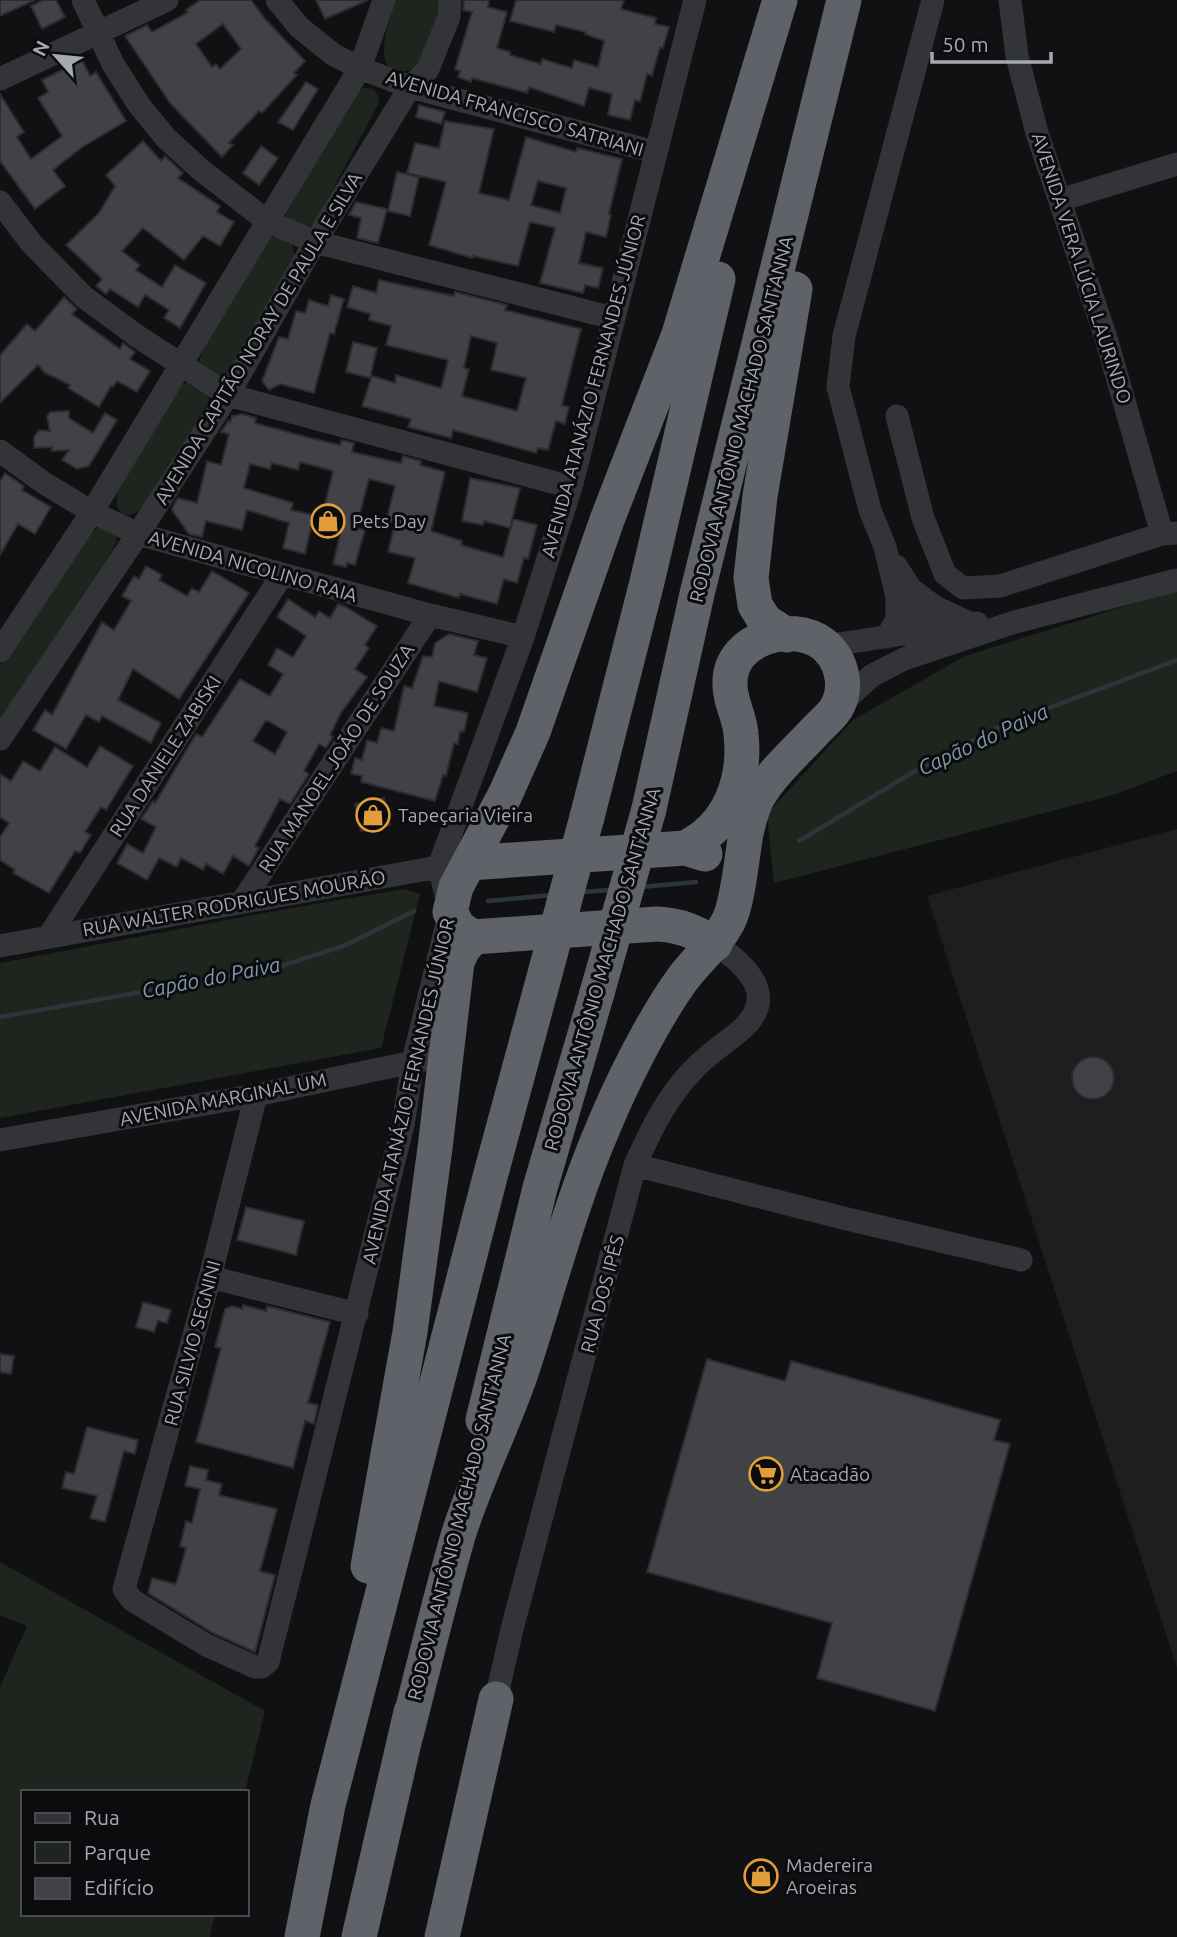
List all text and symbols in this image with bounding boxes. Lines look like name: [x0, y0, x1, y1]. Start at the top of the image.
north arrow: [21, 21, 91, 91]
scale bar: [932, 21, 1051, 65]
text: 50 m: [942, 32, 989, 56]
text: N: [28, 37, 54, 60]
street label: AVENIDA FRANCISCO SATRIANI: [384, 66, 646, 160]
street label: AVENIDA VERA LÚCIA LAURINDO: [1028, 130, 1136, 406]
street label: AVENIDA CAPITÃO NORAY DE PAULA E SILVA: [150, 167, 366, 508]
street label: AVENIDA ATANÁZIO FERNANDES JÚNIOR: [537, 212, 650, 560]
street label: RODOVIA ANTÔNIO MACHADO SANT'ANNA: [685, 233, 797, 604]
shop icon: Pets Day: [309, 502, 347, 540]
place label: Pets Day: [352, 510, 426, 532]
street label: AVENIDA NICOLINO RAIA: [146, 526, 361, 607]
street label: RUA MANOEL JOÃO DE SOUZA: [254, 639, 419, 876]
street label: RUA DANIELE ZABISKI: [105, 671, 225, 841]
water label: Capão do Paiva: [914, 698, 1051, 780]
street label: RODOVIA ANTÔNIO MACHADO SANT'ANNA: [540, 784, 665, 1153]
shop icon: Tapeçaria Vieira: [354, 796, 392, 834]
place label: Tapeçaria Vieira: [398, 804, 533, 826]
street label: RUA WALTER RODRIGUES MOURÃO: [81, 865, 387, 941]
street label: AVENIDA ATANÁZIO FERNANDES JÚNIOR: [357, 916, 459, 1266]
water label: Capão do Paiva: [139, 952, 282, 1002]
street label: AVENIDA MARGINAL UM: [118, 1068, 328, 1130]
street label: RUA DOS IPÊS: [576, 1233, 628, 1355]
street label: RUA SILVIO SEGNINI: [159, 1258, 225, 1428]
street label: RODOVIA ANTÔNIO MACHADO SANT'ANNA: [403, 1331, 515, 1702]
supermarket icon: Atacadão: [747, 1455, 785, 1493]
place label: Atacadão: [790, 1463, 870, 1485]
legend: [21, 1790, 248, 1916]
text: Rua: [84, 1805, 120, 1829]
text: Parque: [84, 1840, 151, 1864]
place label: Madereira Aroeiras: [786, 1854, 873, 1898]
shop icon: Madereira Aroeiras: [742, 1857, 780, 1895]
text: Edifício: [84, 1875, 154, 1899]

